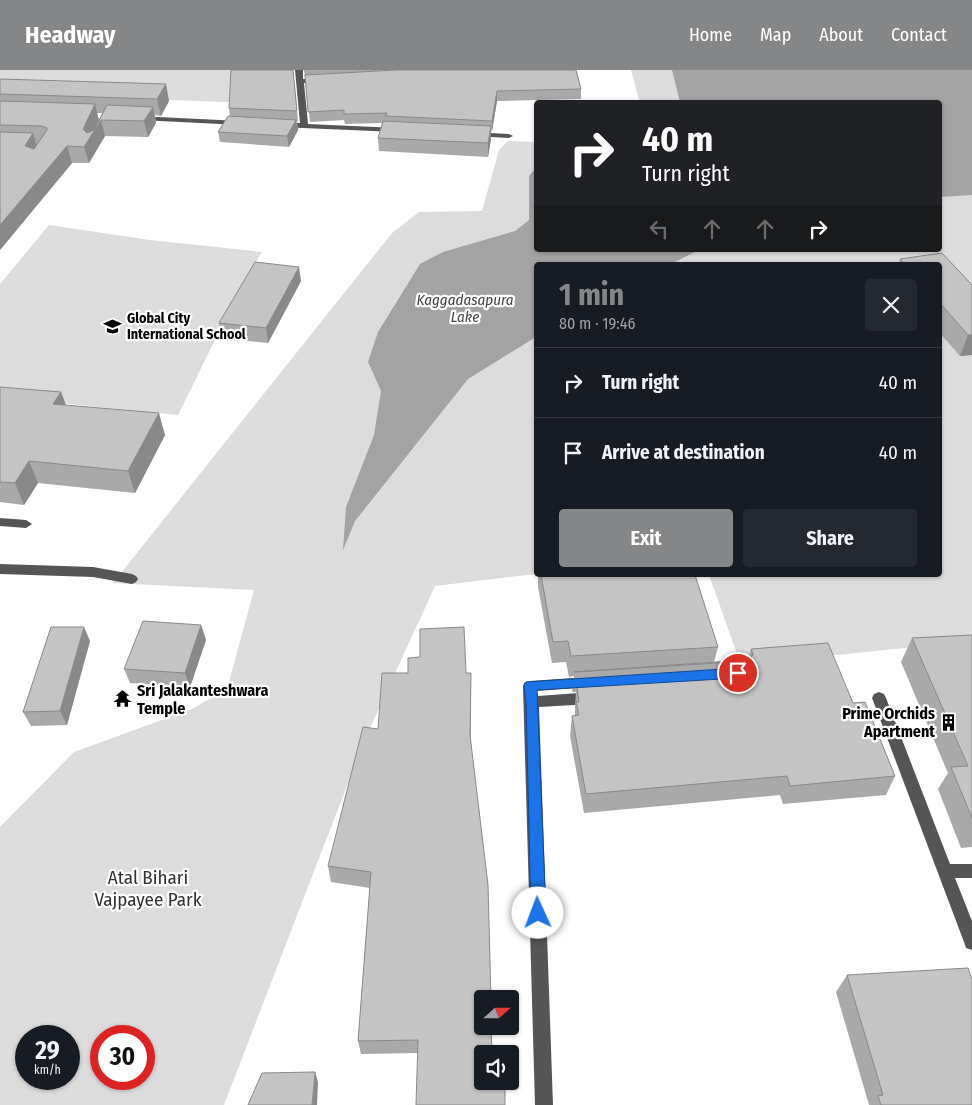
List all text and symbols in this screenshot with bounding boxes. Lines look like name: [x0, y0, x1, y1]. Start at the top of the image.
text: Headway: [25, 21, 116, 49]
text: Home: [689, 24, 732, 46]
text: Map: [760, 24, 791, 46]
text: About: [819, 24, 863, 46]
text: Contact: [891, 24, 947, 46]
text: 40 m: [642, 118, 713, 160]
icon: right: [559, 120, 624, 185]
text: Turn right: [642, 160, 730, 187]
icon: left: [645, 215, 673, 243]
icon: ahead: [698, 215, 726, 243]
icon: ahead: [751, 215, 779, 243]
icon: right: [804, 215, 832, 243]
text: 1 min: [559, 277, 624, 313]
button: close: [865, 279, 917, 331]
water label: Kaggadasapura Lake: [416, 291, 514, 326]
place label: Global City International School: [127, 310, 246, 343]
text: 80 m · 19:46: [559, 314, 635, 333]
school or university icon: Global City International School: [103, 316, 123, 336]
icon: right: [559, 369, 587, 397]
text: Turn right: [602, 371, 679, 394]
text: 40 m: [879, 371, 917, 394]
icon: arrive: [559, 439, 587, 467]
text: Arrive at destination: [602, 441, 765, 464]
text: 40 m: [879, 441, 917, 464]
button: Exit: [559, 509, 733, 567]
button: Share: [743, 509, 917, 567]
pin: [717, 652, 759, 694]
icon: arrive: [724, 659, 752, 687]
place label: Sri Jalakanteshwara Temple: [137, 681, 268, 718]
temple icon: Sri Jalakanteshwara Temple: [113, 689, 133, 709]
place label: Prime Orchids Apartment: [842, 704, 935, 741]
building icon: Prime Orchids Apartment: [939, 712, 959, 732]
park label: Atal Bihari Vajpayee Park: [94, 866, 202, 911]
position arrow: [511, 886, 563, 938]
north arrow: [474, 990, 519, 1035]
map controls: [474, 990, 519, 1090]
speed limit sign: 30: [90, 1025, 155, 1090]
text: 29: [35, 1036, 60, 1066]
button: sound: [474, 1045, 519, 1090]
text: km/h: [34, 1063, 61, 1077]

